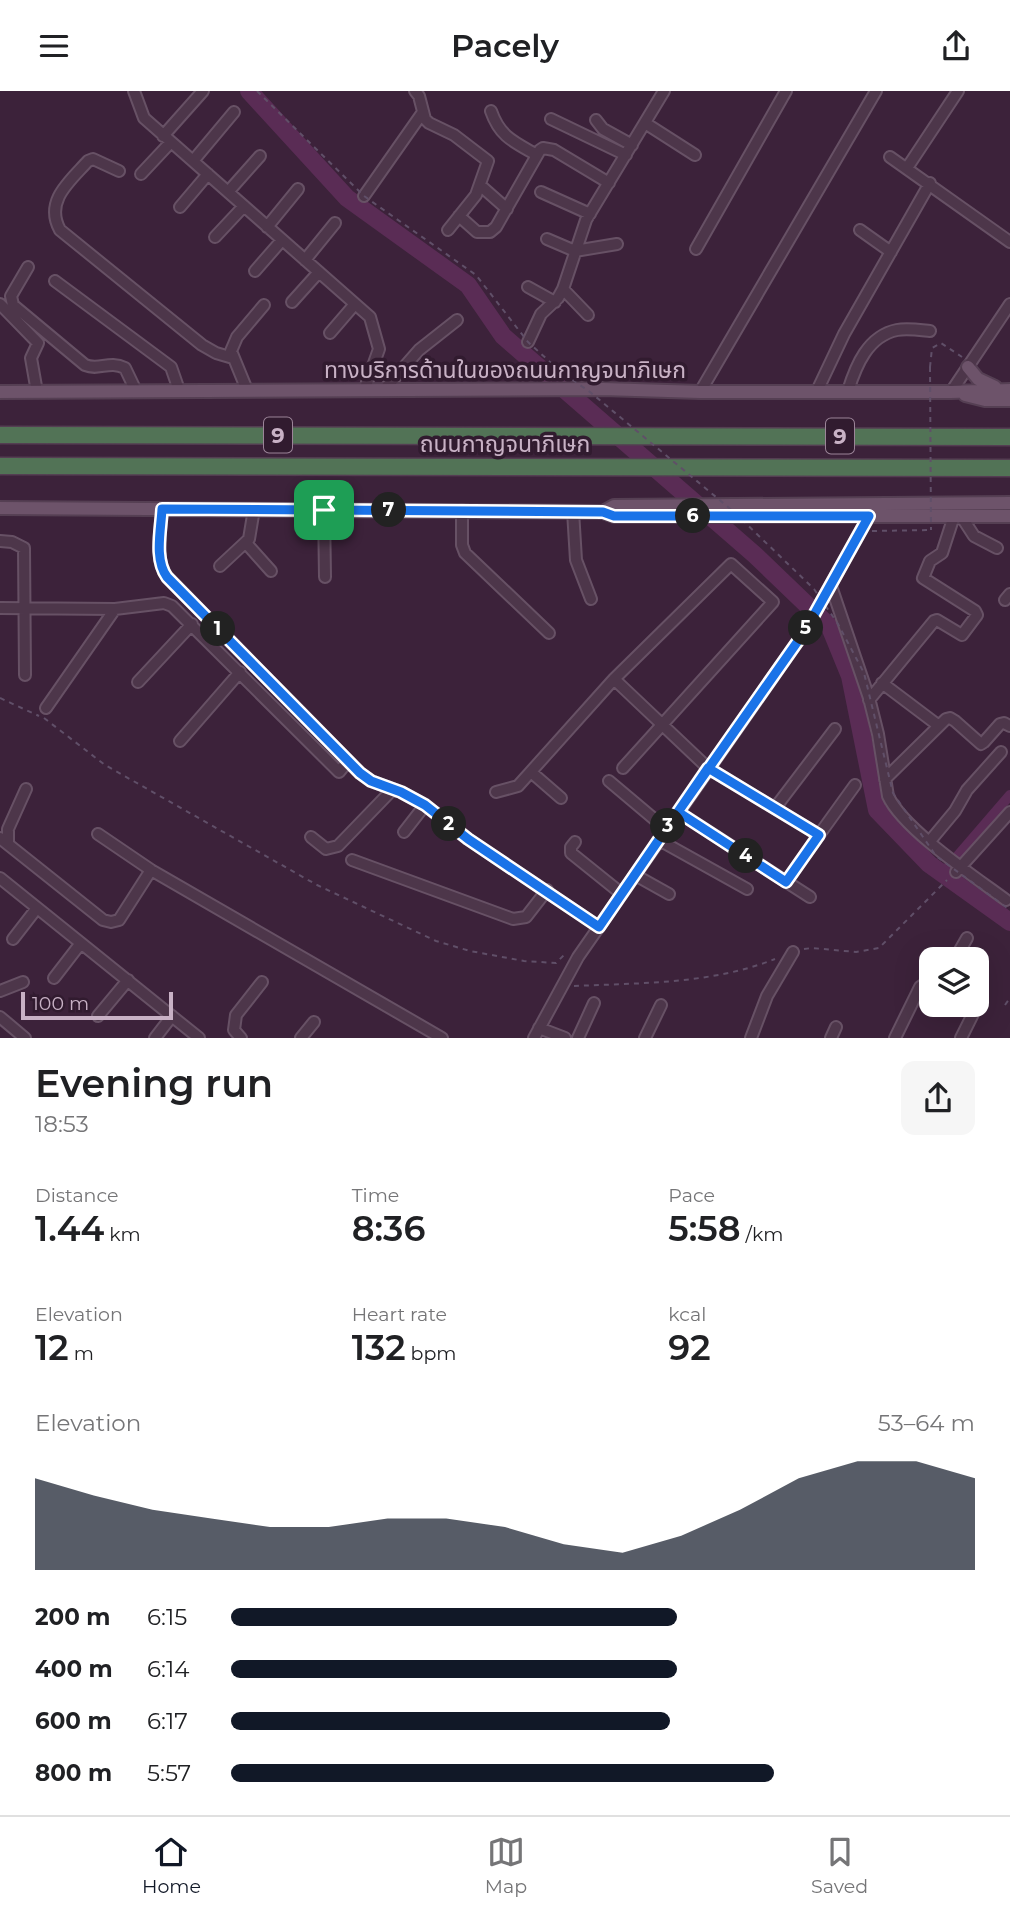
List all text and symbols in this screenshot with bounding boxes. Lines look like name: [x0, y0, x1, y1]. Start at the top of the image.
text: Pacely: [451, 26, 559, 65]
icon: menu: [35, 27, 73, 65]
icon: share: [937, 27, 975, 65]
street label: ทางบริการด้านในของถนนกาญจนาภิเษก: [324, 356, 686, 384]
road number: 9: [264, 417, 292, 453]
road number: 9: [826, 419, 854, 453]
street label: ถนนกาญจนาภิเษก: [420, 430, 590, 458]
pin: [294, 480, 354, 540]
icon: arrive: [305, 491, 343, 529]
pin: 7: [372, 493, 406, 527]
text: 7: [383, 498, 394, 521]
pin: 6: [676, 499, 710, 533]
text: 6: [686, 504, 699, 527]
pin: 1: [200, 611, 235, 647]
pin: 5: [788, 611, 824, 645]
text: 5: [800, 616, 811, 639]
text: 1: [214, 617, 221, 640]
pin: 2: [432, 807, 466, 841]
pin: 3: [650, 809, 686, 843]
text: 2: [443, 812, 454, 835]
text: 3: [662, 814, 673, 837]
pin: 4: [728, 839, 764, 873]
text: 4: [739, 844, 752, 867]
map controls: [919, 947, 989, 1017]
button: layers: [919, 947, 989, 1017]
scale bar: [21, 989, 173, 1021]
text: 100 m: [32, 992, 89, 1015]
text: Evening run: [35, 1060, 273, 1107]
button: share: [901, 1061, 975, 1135]
text: 18:53: [35, 1110, 89, 1138]
text: Distance: [35, 1184, 118, 1207]
text: Time: [352, 1184, 399, 1207]
text: Pace: [668, 1184, 715, 1207]
text: 1.44: [35, 1207, 104, 1250]
text: 8:36: [352, 1207, 425, 1250]
text: 5:58: [668, 1207, 741, 1250]
text: km: [104, 1223, 141, 1246]
text: /km: [741, 1223, 783, 1246]
text: Elevation: [35, 1303, 123, 1326]
text: Heart rate: [352, 1303, 447, 1326]
text: kcal: [668, 1303, 706, 1326]
text: 12: [35, 1326, 69, 1369]
text: 132: [352, 1326, 406, 1369]
text: 92: [668, 1326, 711, 1369]
text: m: [69, 1342, 94, 1365]
text: bpm: [406, 1342, 456, 1365]
text: Elevation: [35, 1409, 141, 1437]
text: 53–64 m: [878, 1409, 975, 1437]
text: 200 m: [35, 1603, 110, 1631]
text: 6:15: [147, 1603, 187, 1631]
text: 400 m: [35, 1655, 113, 1683]
text: 6:14: [147, 1655, 189, 1683]
text: 600 m: [35, 1707, 112, 1735]
text: 6:17: [147, 1707, 188, 1735]
text: 800 m: [35, 1759, 112, 1787]
text: 5:57: [147, 1759, 191, 1787]
tab: Home: [142, 1833, 201, 1898]
tab: Map: [485, 1833, 527, 1898]
tab: Saved: [811, 1833, 868, 1898]

